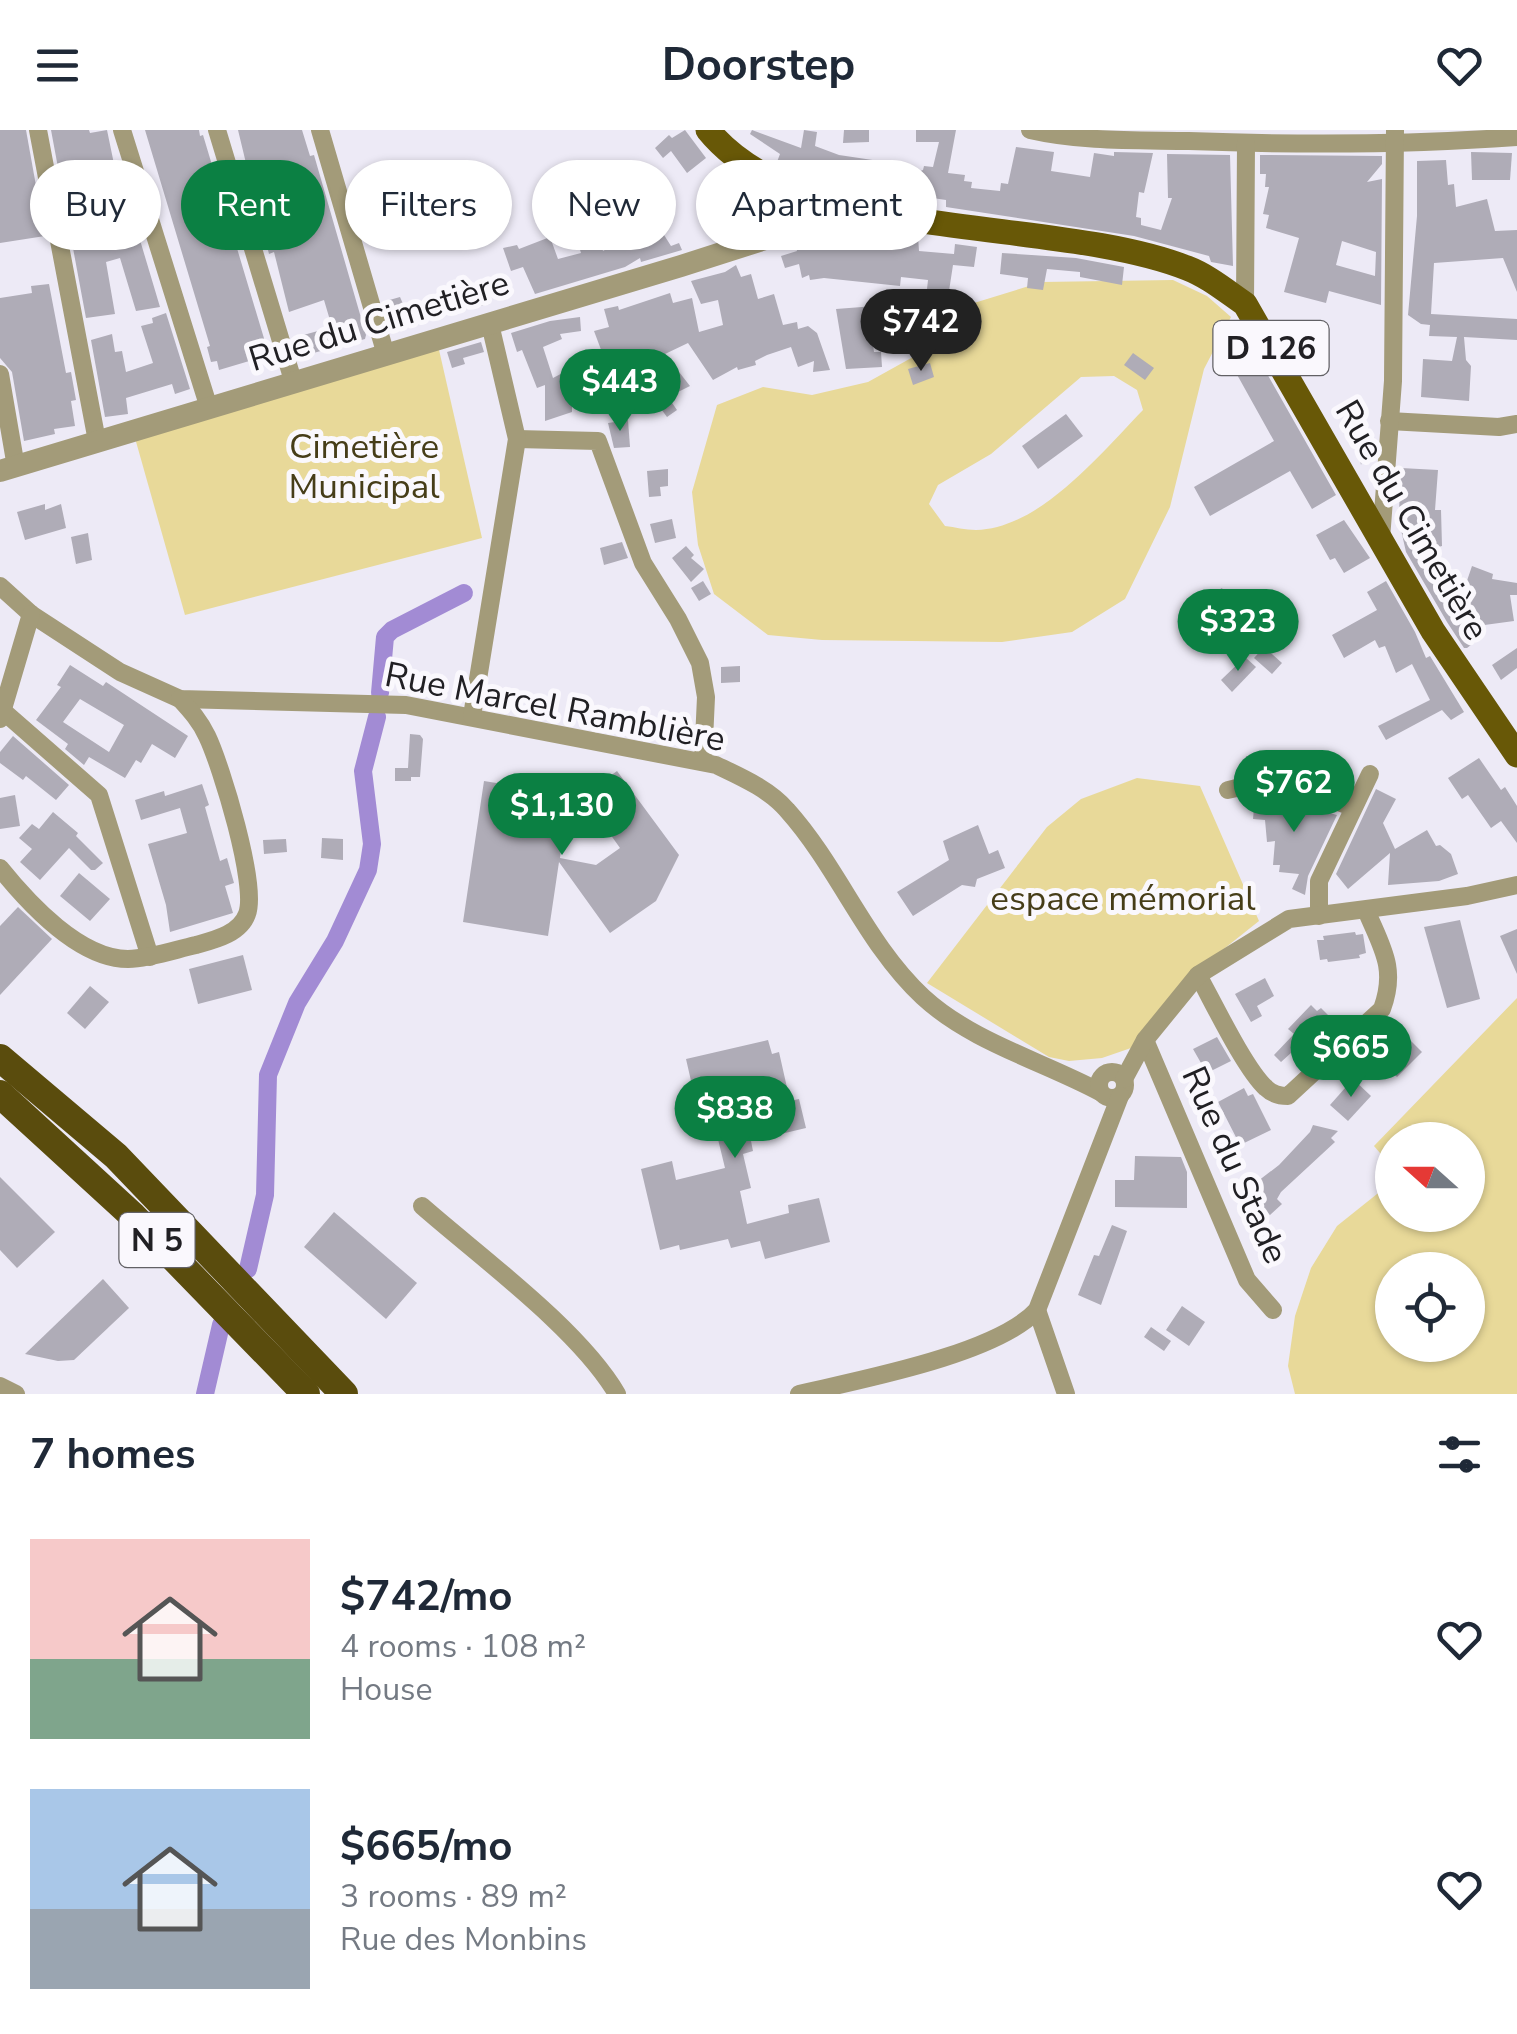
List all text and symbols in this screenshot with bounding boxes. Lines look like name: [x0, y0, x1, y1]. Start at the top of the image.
text: Doorstep: [662, 35, 855, 96]
icon: menu: [30, 38, 85, 93]
icon: heart: [1432, 38, 1487, 93]
chip: Buy: [30, 160, 161, 250]
chip: Rent: [181, 160, 325, 250]
chip: Filters: [345, 160, 512, 250]
chip: New: [532, 160, 676, 250]
chip: Apartment: [696, 160, 937, 250]
street label: Rue du Cimetière: [243, 259, 515, 383]
pin: $742: [862, 289, 980, 374]
text: $742: [883, 300, 959, 343]
road number: D 126: [1214, 321, 1328, 375]
pin: $443: [561, 349, 679, 434]
text: $443: [582, 360, 658, 403]
street label: Rue du Cimetière: [1324, 391, 1500, 649]
park label: Cimetière Municipal: [288, 423, 440, 510]
pin: $323: [1179, 589, 1297, 674]
text: $323: [1200, 600, 1276, 643]
street label: Rue Marcel Ramblière: [381, 651, 729, 763]
pin: $762: [1235, 750, 1353, 835]
text: $762: [1256, 761, 1332, 804]
pin: $1,130: [481, 773, 643, 858]
text: $1,130: [510, 784, 614, 827]
park label: espace mémorial: [990, 875, 1256, 922]
pin: $665: [1292, 1015, 1410, 1100]
text: $665: [1313, 1026, 1389, 1069]
street label: Rue du Stade: [1171, 1059, 1299, 1271]
pin: $838: [676, 1076, 794, 1161]
text: $838: [697, 1087, 773, 1130]
north arrow: [1375, 1122, 1485, 1232]
map controls: [1375, 1122, 1485, 1362]
road number: N 5: [120, 1213, 194, 1267]
button: locate: [1375, 1252, 1485, 1362]
text: 7 homes: [30, 1426, 195, 1483]
icon: filters: [1432, 1427, 1487, 1482]
text: $742/mo: [340, 1568, 512, 1625]
icon: home: [110, 1579, 230, 1699]
icon: heart: [1432, 1612, 1487, 1667]
text: 4 rooms · 108 m²: [340, 1625, 586, 1668]
text: House: [340, 1668, 433, 1711]
text: $665/mo: [340, 1818, 512, 1875]
icon: home: [110, 1829, 230, 1949]
icon: heart: [1432, 1862, 1487, 1917]
text: 3 rooms · 89 m²: [340, 1875, 567, 1918]
text: Rue des Monbins: [340, 1918, 587, 1961]

